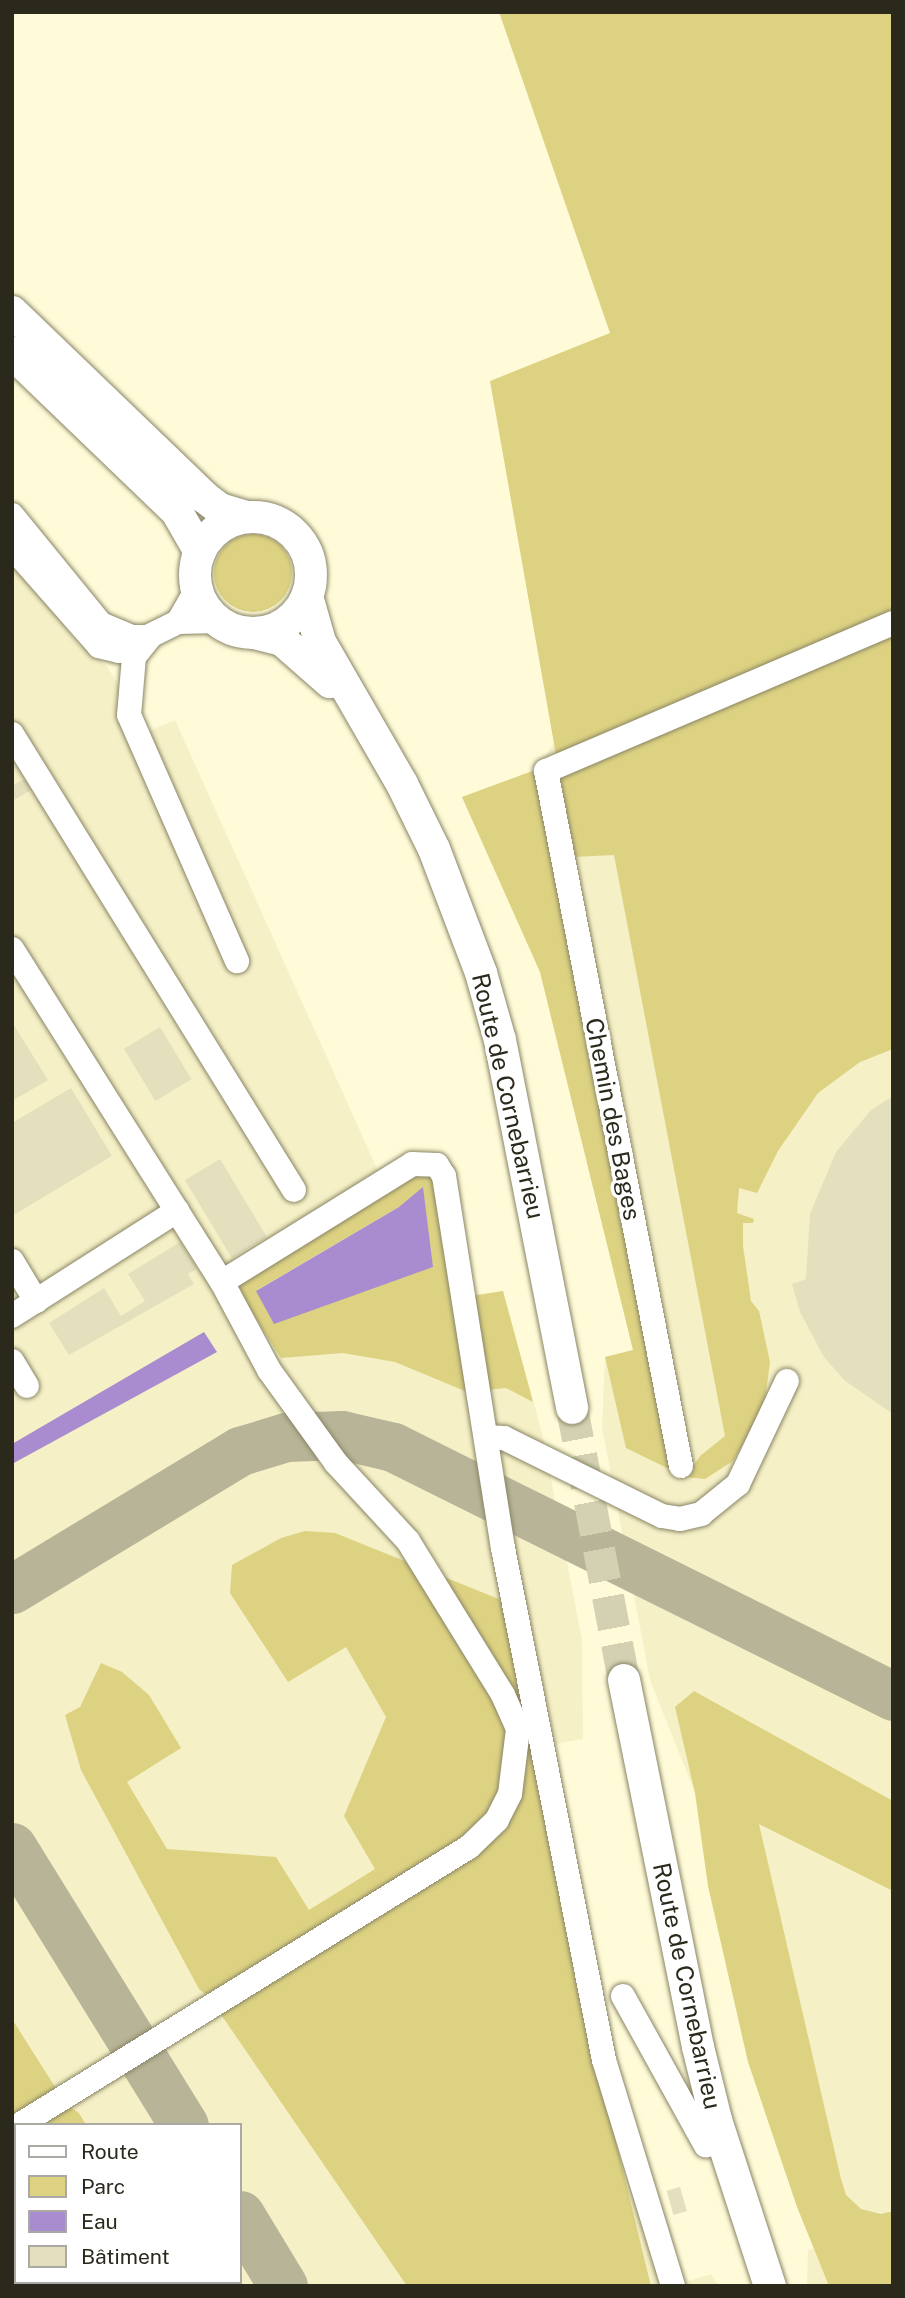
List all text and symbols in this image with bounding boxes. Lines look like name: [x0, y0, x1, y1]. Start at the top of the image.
street label: Route de Cornebarrieu: [466, 970, 550, 1222]
street label: Chemin des Bages: [579, 1015, 647, 1223]
street label: Route de Cornebarrieu: [647, 1860, 727, 2112]
legend: [14, 2123, 242, 2284]
text: Route: [81, 2139, 139, 2164]
text: Parc: [81, 2174, 125, 2199]
text: Eau: [81, 2209, 118, 2234]
text: Bâtiment: [81, 2244, 170, 2269]

